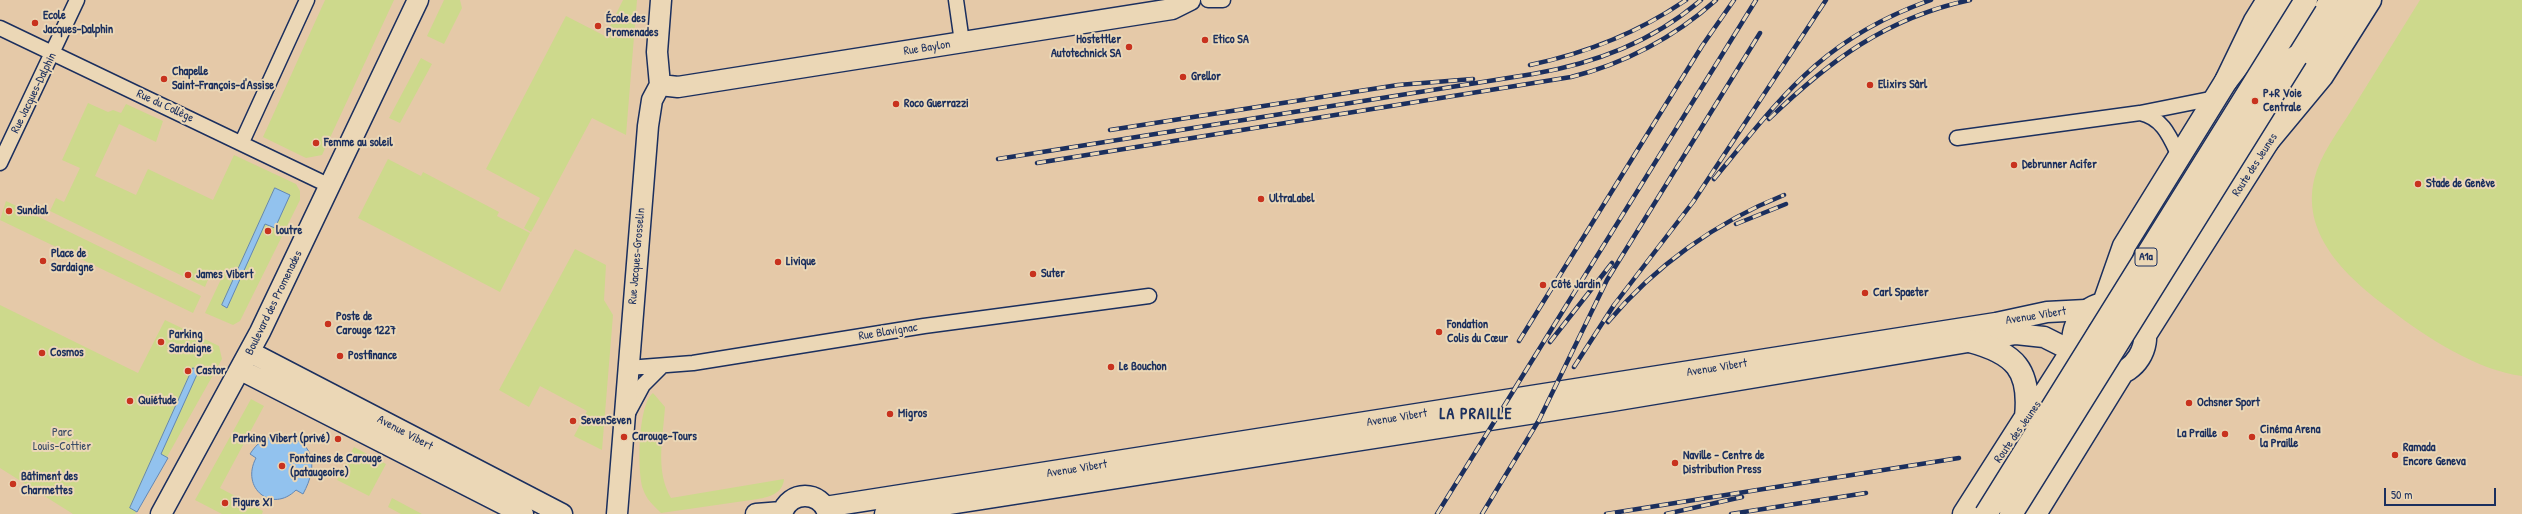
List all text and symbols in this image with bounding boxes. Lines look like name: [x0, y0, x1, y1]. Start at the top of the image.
place label: Ecole Jacques-Dalphin: [43, 9, 113, 37]
place label: École des Promenades: [606, 12, 658, 40]
marker: Ecole Jacques-Dalphin: [30, 18, 40, 28]
marker: École des Promenades: [593, 21, 603, 31]
place label: Hostettler Autotechnick SA: [1051, 33, 1121, 61]
place label: Etico SA: [1213, 33, 1249, 47]
marker: Etico SA: [1200, 35, 1210, 45]
street label: Rue Baylon: [903, 37, 951, 59]
marker: Hostettler Autotechnick SA: [1124, 42, 1134, 52]
street label: Rue Jacques-Dalphin: [8, 50, 60, 136]
place label: Chapelle Saint-François-d'Assise: [172, 65, 274, 93]
place label: Grellor: [1191, 70, 1221, 84]
marker: Grellor: [1178, 72, 1188, 82]
marker: Chapelle Saint-François-d'Assise: [159, 74, 169, 84]
place label: Elixirs Sàrl: [1878, 78, 1927, 92]
marker: Elixirs Sàrl: [1865, 80, 1875, 90]
street label: Rue du Collège: [134, 86, 196, 126]
place label: P+R Voie Centrale: [2263, 87, 2302, 115]
marker: P+R Voie Centrale: [2250, 96, 2260, 106]
place label: Roco Guerrazzi: [904, 97, 969, 111]
marker: Roco Guerrazzi: [891, 99, 901, 109]
street label: Route des Jeunes: [2229, 131, 2281, 199]
place label: Femme au soleil: [324, 136, 393, 150]
marker: Femme au soleil: [311, 138, 321, 148]
place label: Debrunner Acifer: [2022, 158, 2097, 172]
marker: Debrunner Acifer: [2009, 160, 2019, 170]
place label: Stade de Genève: [2426, 177, 2495, 191]
marker: Stade de Genève: [2413, 179, 2423, 189]
place label: UltraLabel: [1269, 192, 1314, 206]
marker: UltraLabel: [1256, 194, 1266, 204]
place label: Sundial: [17, 204, 48, 218]
marker: Sundial: [4, 206, 14, 216]
street label: Rue Jacques-Grosselin: [626, 207, 648, 305]
place label: loutre: [276, 224, 302, 238]
marker: loutre: [263, 226, 273, 236]
place label: Place de Sardaigne: [51, 247, 93, 275]
street label: Boulevard des Promenades: [242, 248, 306, 358]
road number: A1a: [2135, 248, 2157, 266]
place label: Livique: [786, 255, 816, 269]
marker: Place de Sardaigne: [38, 256, 48, 266]
marker: Livique: [773, 257, 783, 267]
place label: Suter: [1041, 267, 1065, 281]
place label: James Vibert: [196, 268, 253, 282]
marker: Suter: [1028, 269, 1038, 279]
marker: James Vibert: [183, 270, 193, 280]
place label: Côté Jardin: [1551, 278, 1601, 292]
marker: Côté Jardin: [1538, 280, 1548, 290]
place label: Carl Spaeter: [1873, 286, 1928, 300]
marker: Carl Spaeter: [1860, 288, 1870, 298]
street label: Avenue Vibert: [2005, 304, 2067, 328]
place label: Poste de Carouge 1227: [336, 310, 396, 338]
place label: Fondation Colis du Cœur: [1447, 318, 1508, 346]
marker: Poste de Carouge 1227: [323, 319, 333, 329]
street label: Rue Blavignac: [858, 320, 918, 344]
marker: Fondation Colis du Cœur: [1434, 327, 1444, 337]
place label: Parking Sardaigne: [169, 328, 211, 356]
marker: Parking Sardaigne: [156, 337, 166, 347]
place label: Cosmos: [50, 346, 84, 360]
marker: Cosmos: [37, 348, 47, 358]
place label: Postfinance: [348, 349, 397, 363]
marker: Postfinance: [335, 351, 345, 361]
street label: Avenue Vibert: [1686, 356, 1748, 380]
place label: Le Bouchon: [1119, 360, 1167, 374]
marker: Le Bouchon: [1106, 362, 1116, 372]
place label: Castor: [196, 364, 225, 378]
marker: Castor: [183, 366, 193, 376]
place label: Quiétude: [138, 394, 177, 408]
marker: Quiétude: [125, 396, 135, 406]
place label: Ochsner Sport: [2197, 396, 2260, 410]
street label: Route des Jeunes: [1991, 398, 2045, 466]
marker: Ochsner Sport: [2184, 398, 2194, 408]
district label: LA PRAILLE: [1440, 405, 1512, 425]
street label: Avenue Vibert: [1366, 406, 1428, 430]
place label: Migros: [898, 407, 927, 421]
marker: Migros: [885, 409, 895, 419]
street label: Avenue Vibert: [375, 412, 435, 454]
place label: SevenSeven: [581, 414, 632, 428]
marker: SevenSeven: [568, 416, 578, 426]
place label: Cinéma Arena la Praille: [2260, 423, 2320, 451]
park label: Parc Louis-Cottier: [33, 426, 91, 454]
place label: La Praille: [2177, 427, 2217, 441]
marker: La Praille: [2220, 429, 2230, 439]
place label: Carouge-Tours: [632, 430, 697, 444]
place label: Parking Vibert (privé): [233, 432, 330, 446]
marker: Carouge-Tours: [619, 432, 629, 442]
marker: Cinéma Arena la Praille: [2247, 432, 2257, 442]
marker: Parking Vibert (privé): [333, 434, 343, 444]
place label: Ramada Encore Geneva: [2403, 441, 2466, 469]
place label: Naville - Centre de Distribution Press: [1683, 449, 1764, 477]
marker: Ramada Encore Geneva: [2390, 450, 2400, 460]
place label: Fontaines de Carouge (pataugeoire): [290, 452, 382, 480]
street label: Avenue Vibert: [1046, 457, 1108, 481]
marker: Naville - Centre de Distribution Press: [1670, 458, 1680, 468]
marker: Fontaines de Carouge (pataugeoire): [277, 461, 287, 471]
place label: Bâtiment des Charmettes: [21, 470, 78, 498]
marker: Bâtiment des Charmettes: [8, 479, 18, 489]
scale bar: [2386, 480, 2498, 506]
text: 50 m: [2391, 486, 2412, 503]
place label: Figure XI: [233, 496, 273, 510]
marker: Figure XI: [220, 498, 230, 508]

